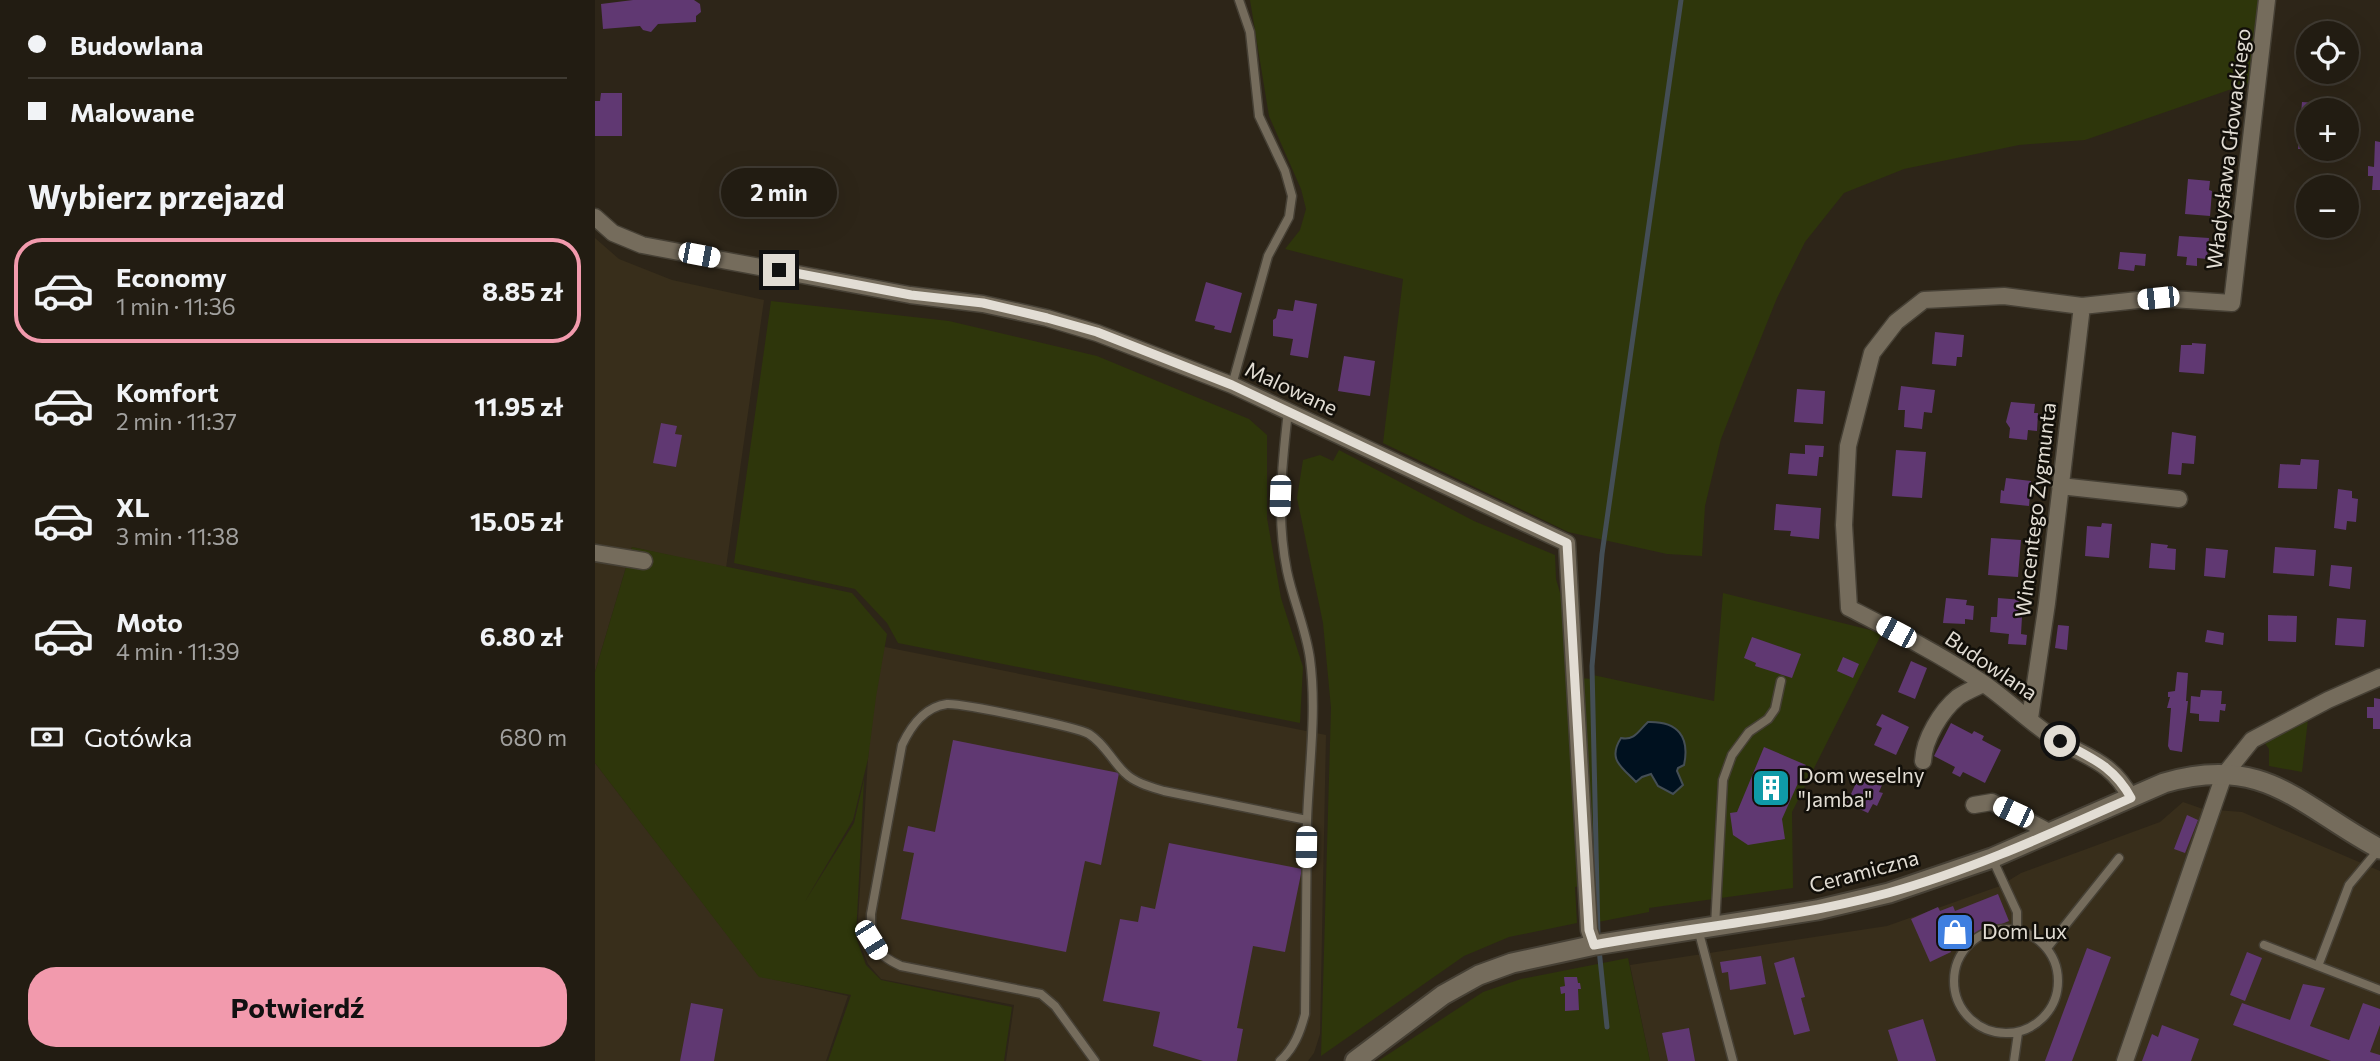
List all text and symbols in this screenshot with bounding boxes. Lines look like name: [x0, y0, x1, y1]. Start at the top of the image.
map controls: [2296, 21, 2359, 238]
button: locate: [2296, 21, 2359, 84]
street label: Władysława Głowackiego: [2200, 27, 2255, 271]
text: Budowlana: [70, 29, 203, 60]
text: Malowane: [70, 96, 194, 127]
button: +: [2296, 98, 2359, 161]
callout: 2 min: [721, 168, 837, 218]
button: −: [2296, 175, 2359, 238]
text: Wybierz przejazd: [28, 176, 285, 216]
text: 2 min: [750, 178, 808, 206]
car: [677, 241, 722, 269]
route end: [763, 254, 795, 286]
icon: car: [32, 259, 95, 322]
text: Economy: [116, 261, 227, 292]
text: 8.85 zł: [482, 275, 563, 306]
car: [2137, 285, 2180, 311]
text: 1 min · 11:36: [116, 292, 236, 320]
street label: Malowane: [1241, 355, 1342, 420]
icon: car: [32, 374, 95, 437]
text: Komfort: [116, 376, 219, 407]
text: 11.95 zł: [474, 390, 563, 421]
street label: Wincentego Zygmunta: [2009, 401, 2060, 619]
text: 2 min · 11:37: [116, 407, 237, 435]
car: [1269, 475, 1292, 517]
icon: car: [32, 489, 95, 552]
text: XL: [116, 491, 150, 522]
text: 15.05 zł: [470, 505, 563, 536]
text: 3 min · 11:38: [116, 522, 239, 550]
icon: car: [32, 604, 95, 667]
text: Moto: [116, 606, 183, 637]
car: [1873, 613, 1920, 651]
text: 6.80 zł: [480, 620, 563, 651]
street label: Budowlana: [1941, 625, 2043, 705]
text: 4 min · 11:39: [116, 637, 240, 665]
icon: cash: [28, 718, 66, 756]
text: Gotówka: [84, 721, 192, 752]
text: 680 m: [500, 723, 567, 751]
route start: [2044, 725, 2076, 757]
place label: Dom weselny "Jamba": [1798, 762, 1925, 811]
building icon: Dom weselny "Jamba": [1750, 767, 1792, 809]
car: [1990, 794, 2037, 830]
car: [1296, 826, 1317, 868]
street label: Ceramiczna: [1806, 844, 1921, 897]
shop icon: Dom Lux: [1934, 911, 1976, 953]
car: [851, 917, 892, 963]
place label: Dom Lux: [1982, 918, 2067, 943]
button: Potwierdź: [28, 967, 567, 1047]

